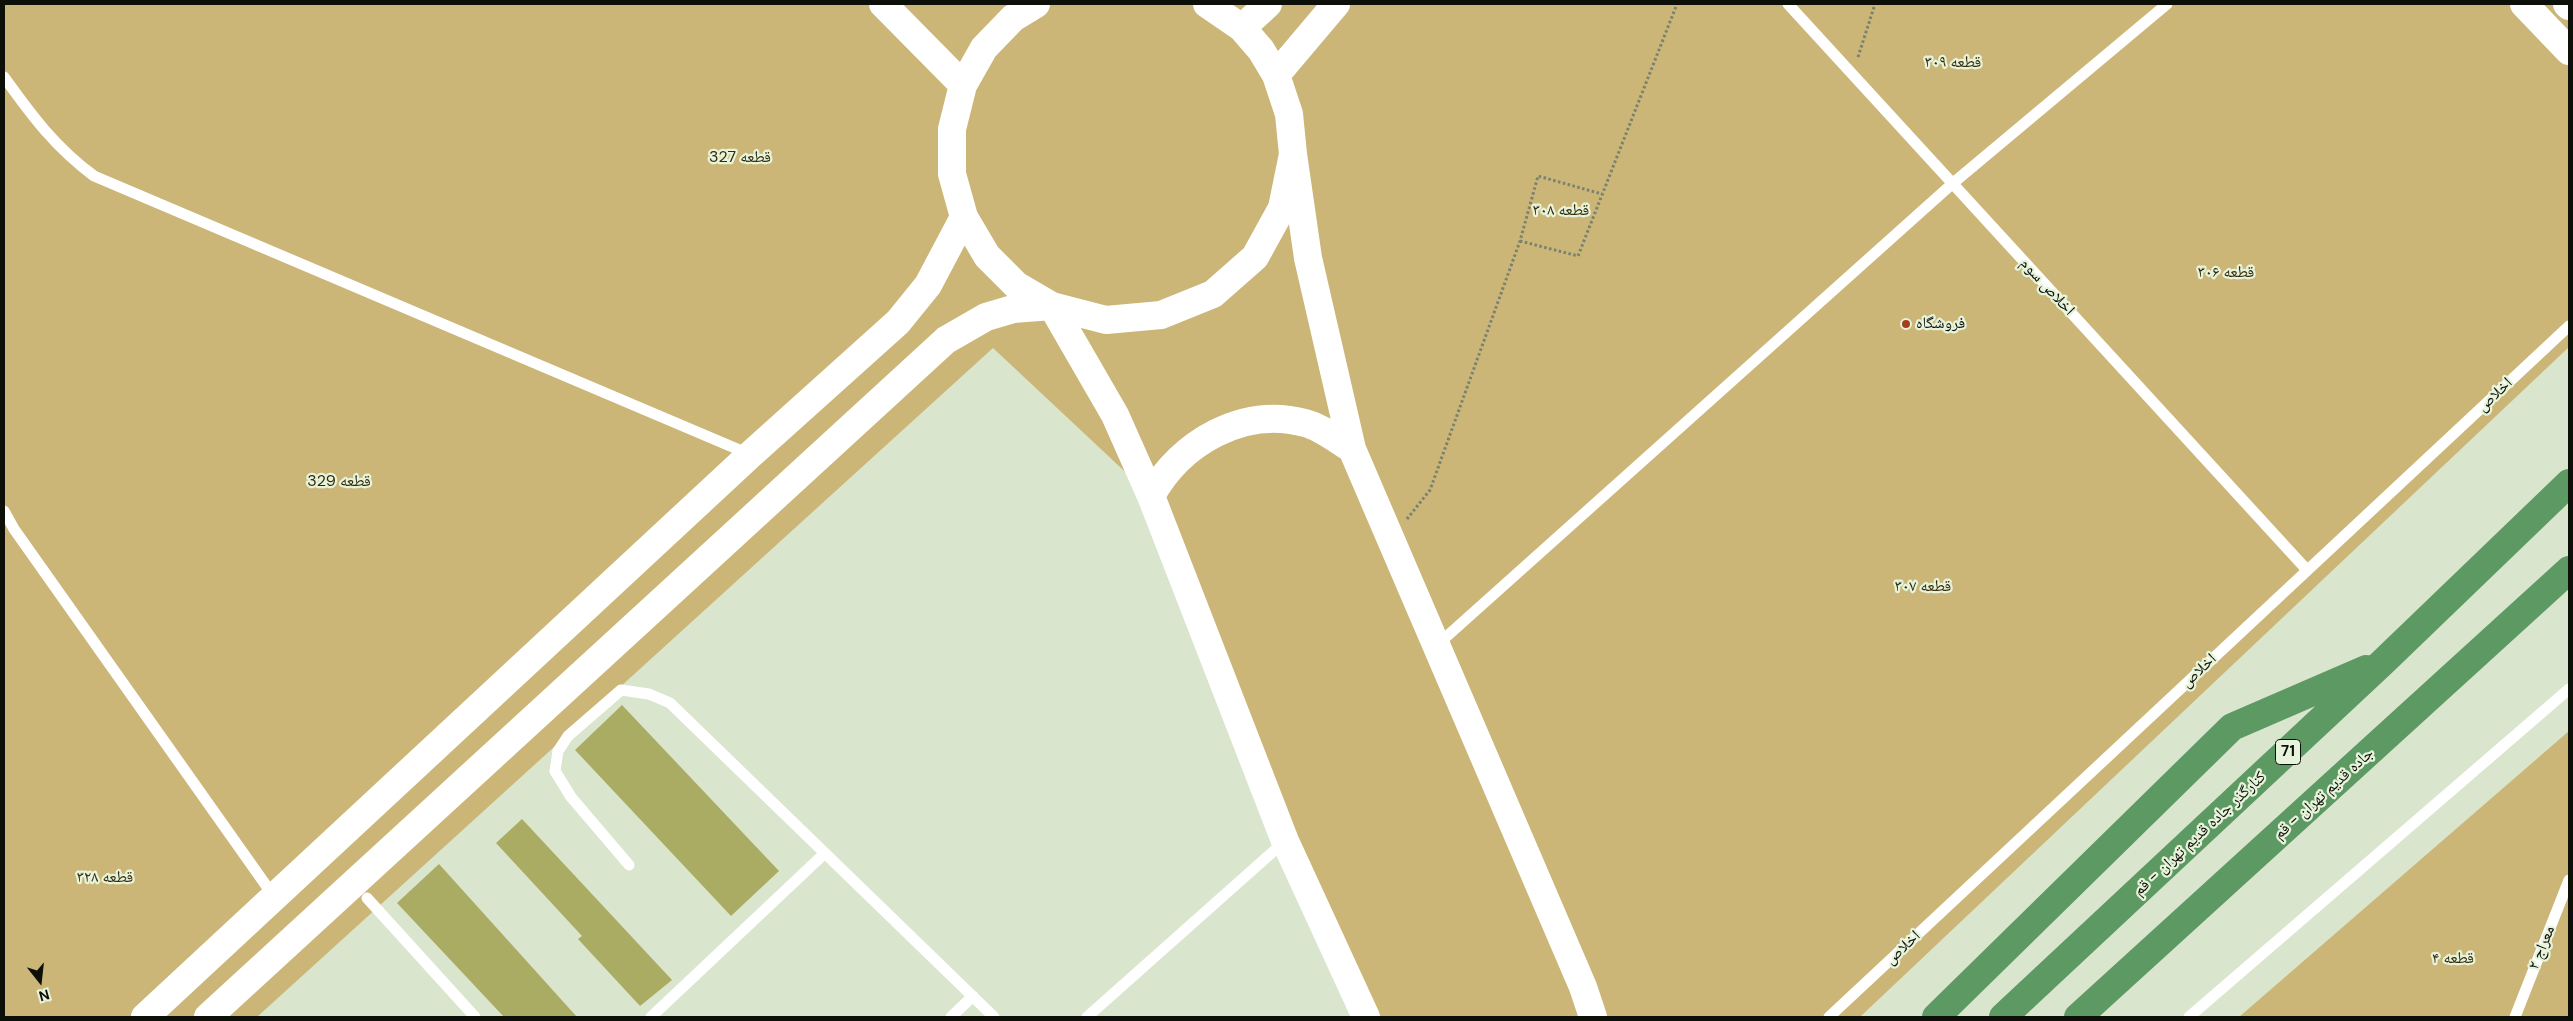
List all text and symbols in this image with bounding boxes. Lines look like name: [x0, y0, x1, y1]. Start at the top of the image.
park label: قطعه ۳۰۹: [1925, 53, 1981, 73]
park label: قطعه 327: [709, 148, 771, 168]
park label: قطعه ۳۰۸: [1533, 201, 1589, 221]
street label: اخلاص سوم: [2016, 254, 2078, 320]
park label: قطعه ۳۰۶: [2198, 263, 2254, 283]
place label: فروشگاه: [1916, 314, 1965, 334]
marker: فروشگاه: [1900, 318, 1912, 330]
street label: اخلاص: [2473, 374, 2517, 416]
park label: قطعه 329: [307, 472, 371, 492]
park label: قطعه ۳۰۷: [1895, 577, 1951, 597]
street label: اخلاص: [2177, 650, 2221, 692]
road number: 71: [2276, 740, 2300, 764]
street label: جاده قدیم تهران - قم: [2270, 744, 2378, 844]
street label: کنارگذر جاده قدیم تهران - قم: [2130, 768, 2270, 900]
park label: قطعه ۳۲۸: [77, 868, 133, 888]
street label: معراج ۲: [2525, 923, 2559, 973]
street label: اخلاص: [1881, 927, 1925, 969]
park label: قطعه ۴: [2432, 949, 2474, 969]
north arrow: [15, 956, 65, 1006]
text: N: [37, 985, 52, 1005]

